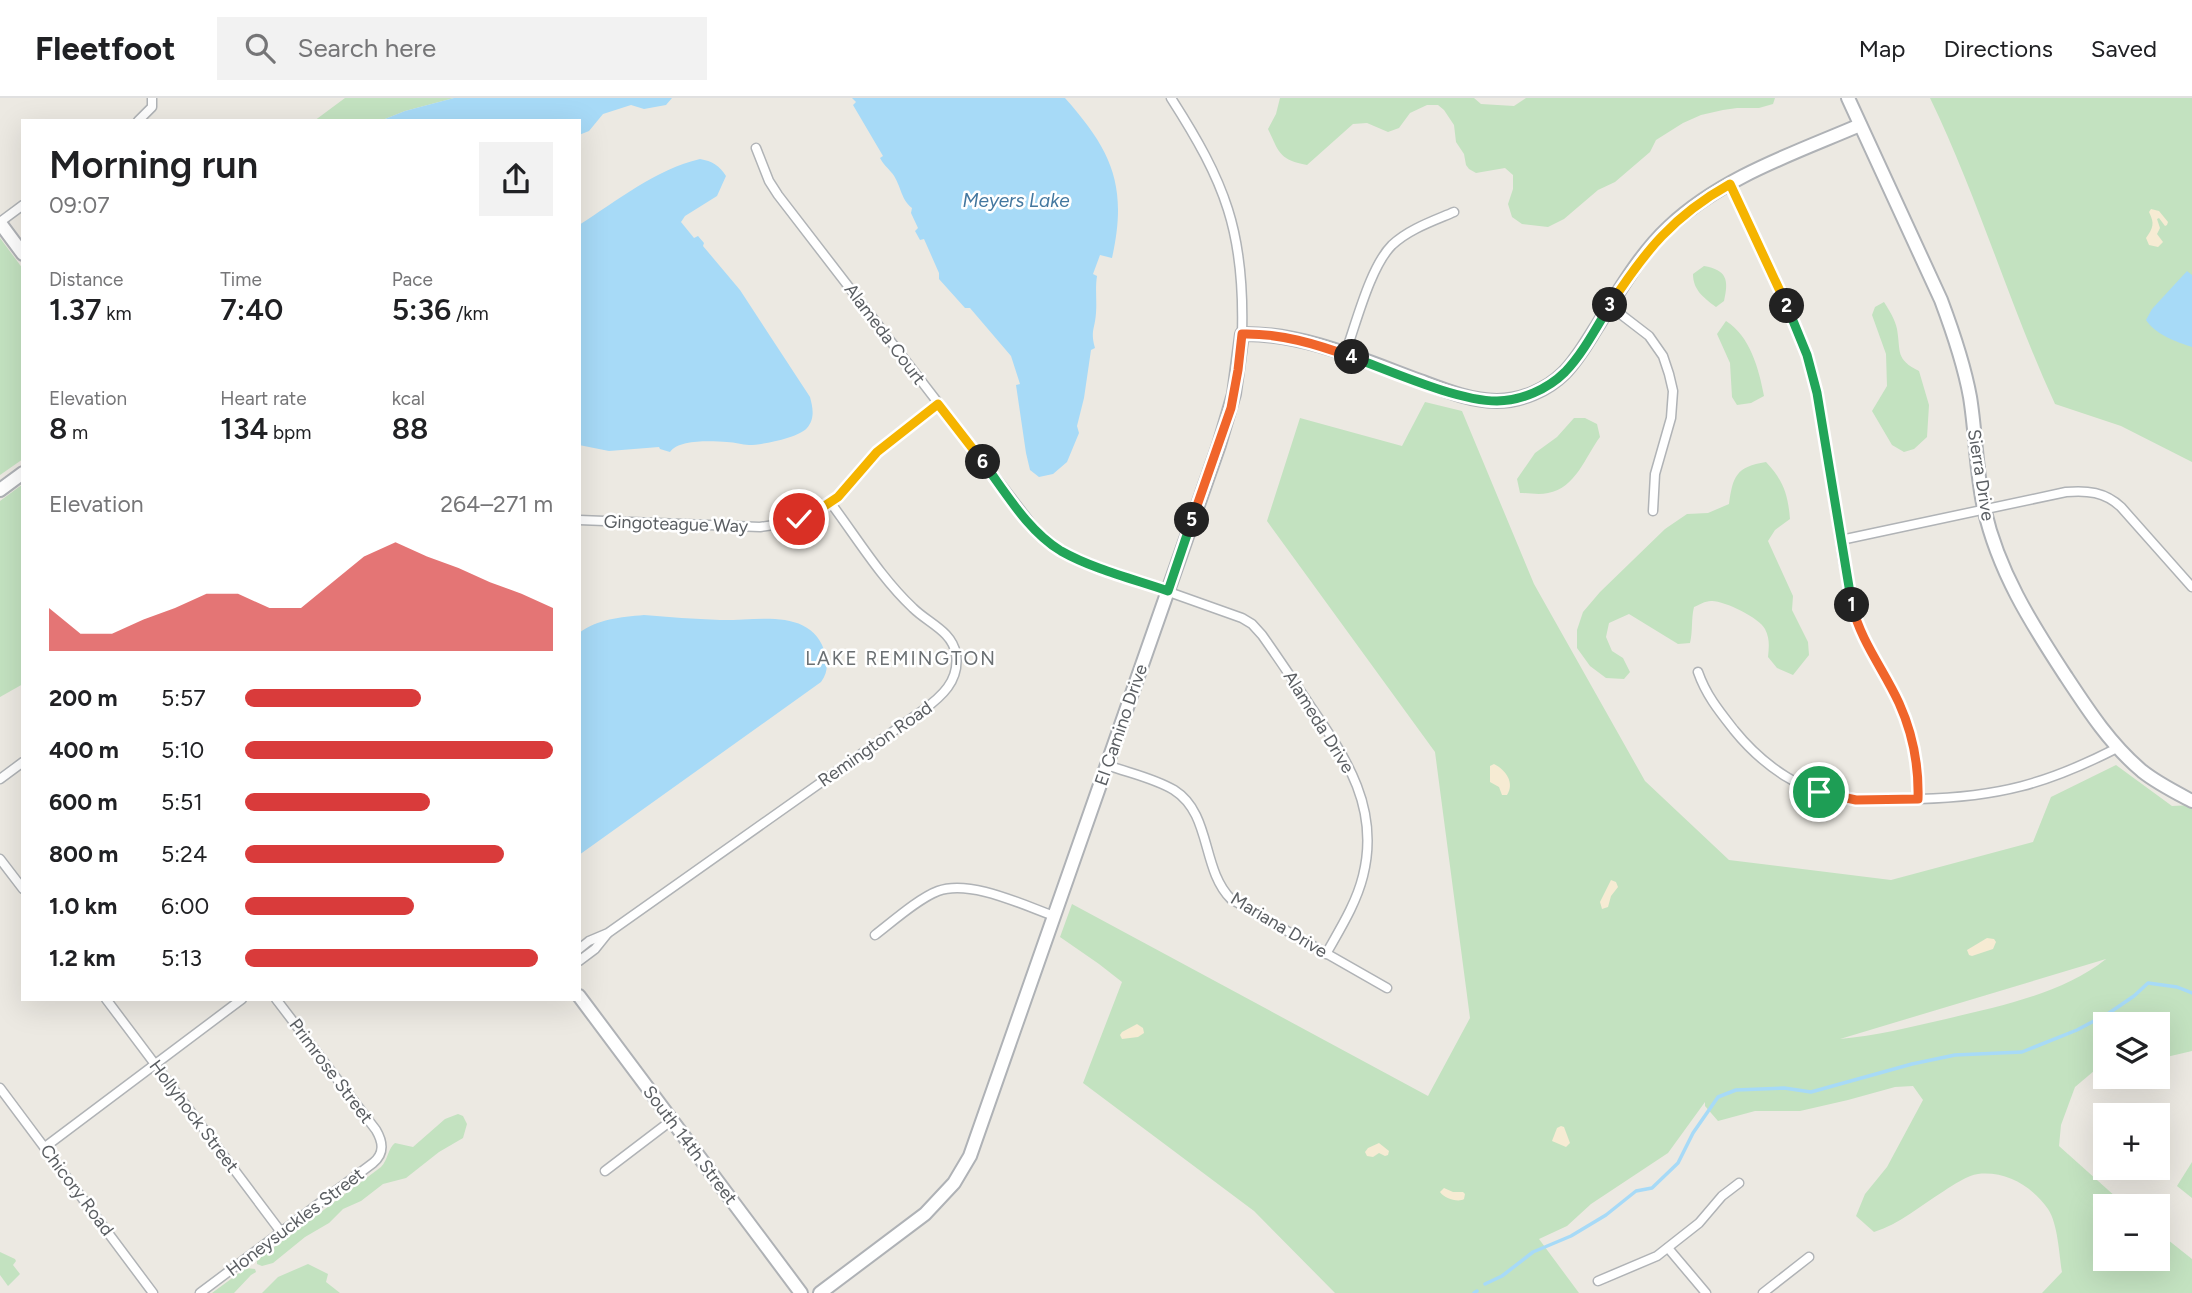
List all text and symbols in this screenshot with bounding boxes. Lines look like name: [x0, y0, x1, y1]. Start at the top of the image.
search box: [217, 17, 707, 80]
text: Fleetfoot: [35, 29, 175, 68]
icon: search: [241, 29, 279, 67]
text: Search here: [297, 32, 436, 64]
text: Map: [1859, 34, 1905, 63]
text: Directions: [1943, 34, 2053, 63]
text: Saved: [2091, 34, 2157, 63]
text: Morning run: [49, 142, 258, 188]
button: share: [479, 142, 553, 216]
water label: Meyers Lake: [962, 189, 1070, 212]
text: 09:07: [49, 191, 110, 219]
text: Distance: [49, 268, 123, 291]
text: Time: [220, 268, 262, 291]
text: Pace: [392, 268, 433, 291]
street label: Alameda Court: [840, 279, 930, 389]
pin: 3: [1592, 288, 1628, 322]
pin: 2: [1770, 288, 1804, 324]
text: 1.37: [49, 291, 102, 328]
text: 7:40: [220, 291, 283, 328]
text: 5:36: [392, 291, 451, 328]
text: 3: [1604, 293, 1615, 316]
text: 2: [1781, 294, 1792, 317]
text: km: [102, 302, 132, 325]
text: /km: [451, 302, 489, 325]
pin: 4: [1334, 340, 1370, 374]
text: 4: [1345, 345, 1358, 368]
text: Elevation: [49, 387, 127, 410]
text: Heart rate: [220, 387, 307, 410]
text: kcal: [392, 387, 425, 410]
text: 8: [49, 410, 67, 447]
text: 134: [220, 410, 268, 447]
text: 88: [392, 410, 428, 447]
text: m: [67, 421, 88, 444]
text: bpm: [268, 421, 312, 444]
street label: Sierra Drive: [1963, 428, 1999, 523]
pin: 6: [965, 444, 1000, 480]
text: 6: [977, 450, 988, 473]
pin: [769, 489, 829, 549]
text: Elevation: [49, 490, 144, 518]
text: 264–271 m: [440, 490, 553, 518]
icon: check: [780, 500, 818, 538]
pin: 5: [1174, 502, 1210, 538]
text: 5: [1186, 508, 1197, 531]
street label: Gingoteague Way: [603, 510, 749, 538]
pin: 1: [1834, 588, 1870, 622]
text: 1: [1847, 593, 1856, 616]
district label: LAKE REMINGTON: [805, 647, 997, 670]
street label: El Camino Drive: [1090, 661, 1152, 789]
street label: Alameda Drive: [1279, 667, 1359, 777]
text: 200 m: [49, 684, 118, 712]
text: 5:57: [161, 684, 206, 712]
street label: Remington Road: [814, 696, 936, 792]
text: 400 m: [49, 736, 119, 764]
text: 5:10: [161, 736, 204, 764]
pin: [1789, 762, 1849, 822]
icon: arrive: [1800, 773, 1838, 811]
text: 600 m: [49, 788, 118, 816]
text: 5:51: [161, 788, 203, 816]
text: 800 m: [49, 840, 118, 868]
text: 5:24: [161, 840, 207, 868]
street label: Mariana Drive: [1227, 887, 1332, 963]
text: 1.0 km: [49, 892, 117, 920]
text: 6:00: [161, 892, 209, 920]
text: 1.2 km: [49, 944, 116, 972]
text: 5:13: [161, 944, 202, 972]
map controls: [2093, 1012, 2170, 1271]
button: layers: [2093, 1012, 2170, 1089]
street label: Primrose Street: [284, 1014, 378, 1128]
street label: Hollyhock Street: [145, 1055, 244, 1177]
street label: South 14th Street: [638, 1081, 742, 1209]
button: +: [2093, 1103, 2170, 1180]
street label: Chicory Road: [35, 1140, 119, 1240]
street label: Honeysuckles Street: [222, 1163, 368, 1281]
button: −: [2093, 1194, 2170, 1271]

